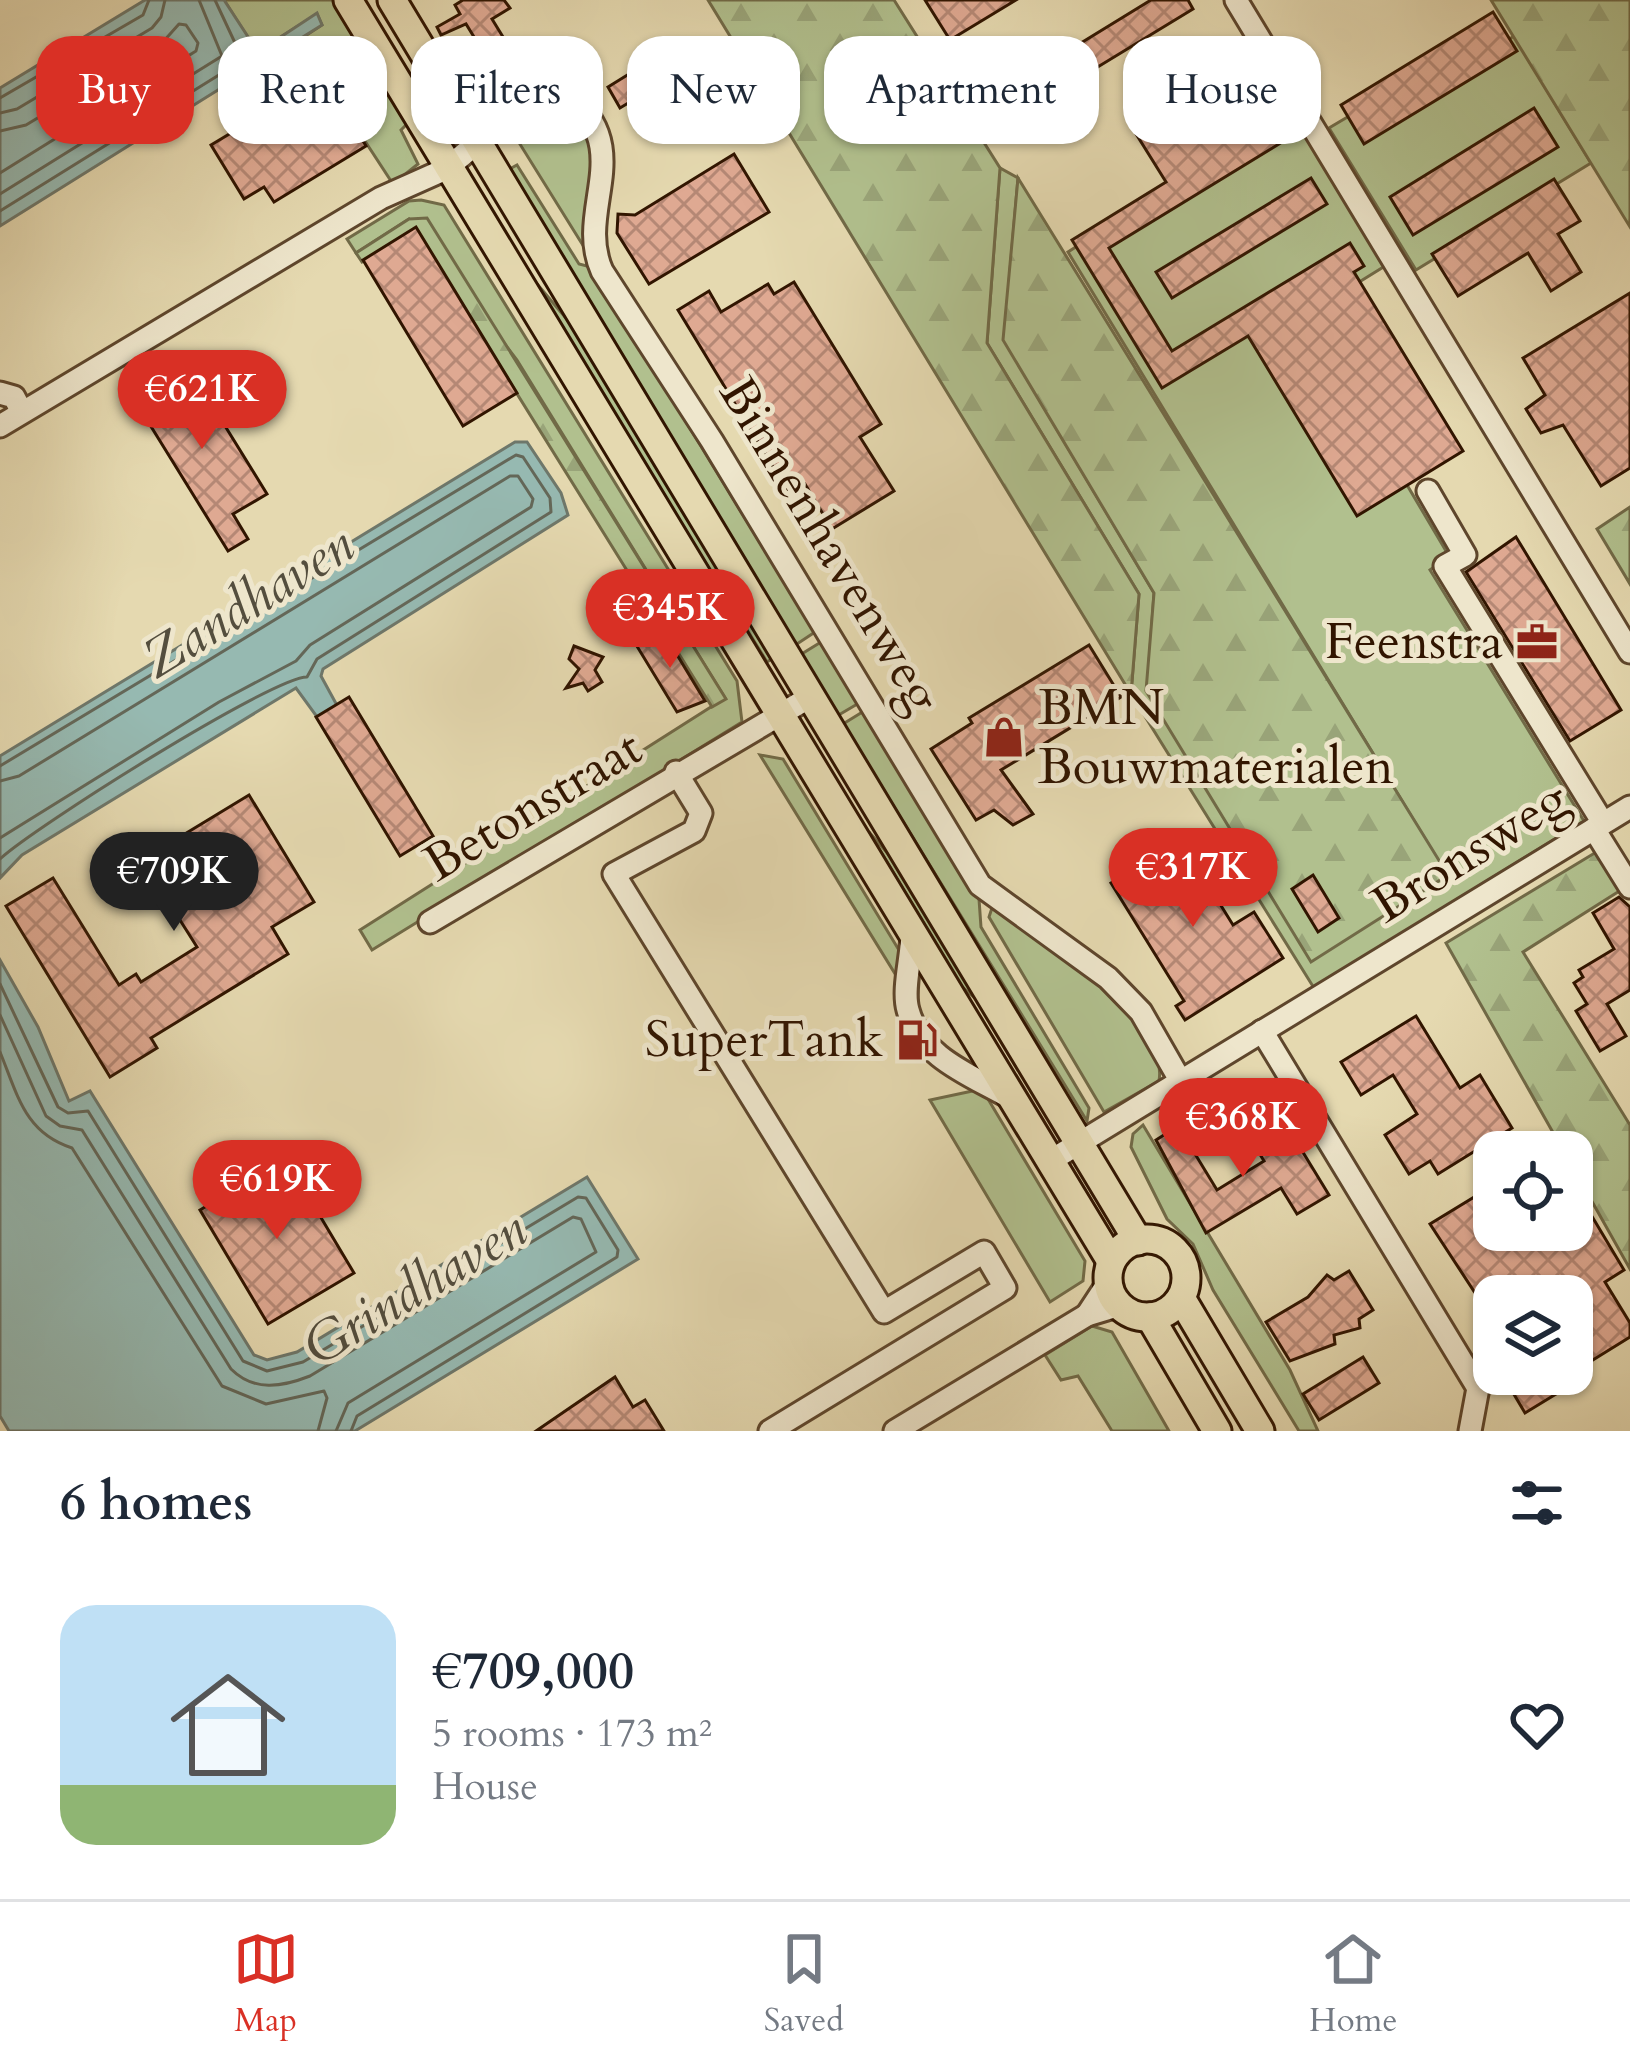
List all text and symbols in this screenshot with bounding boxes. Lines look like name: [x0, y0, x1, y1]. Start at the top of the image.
chip: Buy: [36, 36, 194, 144]
chip: Rent: [218, 36, 387, 144]
chip: Filters: [411, 36, 603, 144]
chip: New: [627, 36, 800, 144]
chip: Apartment: [824, 36, 1099, 144]
chip: House: [1123, 36, 1321, 144]
pin: €621K: [118, 350, 286, 452]
text: €621K: [145, 362, 259, 415]
street label: Binnenhavenweg: [702, 364, 958, 726]
water label: Zandhaven: [128, 509, 368, 697]
pin: €345K: [586, 569, 754, 671]
text: €345K: [613, 581, 727, 634]
place label: Feenstra: [1325, 607, 1503, 677]
office icon: Feenstra: [1514, 619, 1560, 665]
place label: BMN Bouwmaterialen: [1038, 673, 1394, 802]
street label: Betonstraat: [411, 714, 655, 898]
shop icon: BMN Bouwmaterialen: [981, 714, 1027, 760]
street label: Bronsweg: [1358, 764, 1582, 940]
pin: €317K: [1109, 828, 1277, 930]
pin: €709K: [90, 832, 258, 934]
text: €317K: [1136, 840, 1250, 893]
text: €709K: [117, 844, 231, 897]
place label: SuperTank: [645, 1005, 884, 1075]
fuel station icon: SuperTank: [894, 1017, 940, 1063]
pin: €368K: [1159, 1078, 1327, 1180]
text: €368K: [1186, 1090, 1300, 1143]
map controls: [1473, 1131, 1593, 1395]
button: locate: [1473, 1131, 1593, 1251]
pin: €619K: [193, 1140, 361, 1242]
text: €619K: [220, 1152, 334, 1205]
water label: Grindhaven: [290, 1194, 540, 1384]
button: layers: [1473, 1275, 1593, 1395]
text: 6 homes: [60, 1468, 252, 1538]
icon: filters: [1504, 1470, 1570, 1536]
text: €709,000: [432, 1637, 634, 1707]
icon: home: [156, 1653, 300, 1797]
icon: heart: [1504, 1692, 1570, 1758]
text: 5 rooms · 173 m²: [432, 1707, 712, 1760]
text: House: [432, 1760, 538, 1813]
tab: Map: [233, 1926, 299, 2043]
tab: Saved: [764, 1926, 844, 2043]
tab: Home: [1309, 1926, 1397, 2043]

